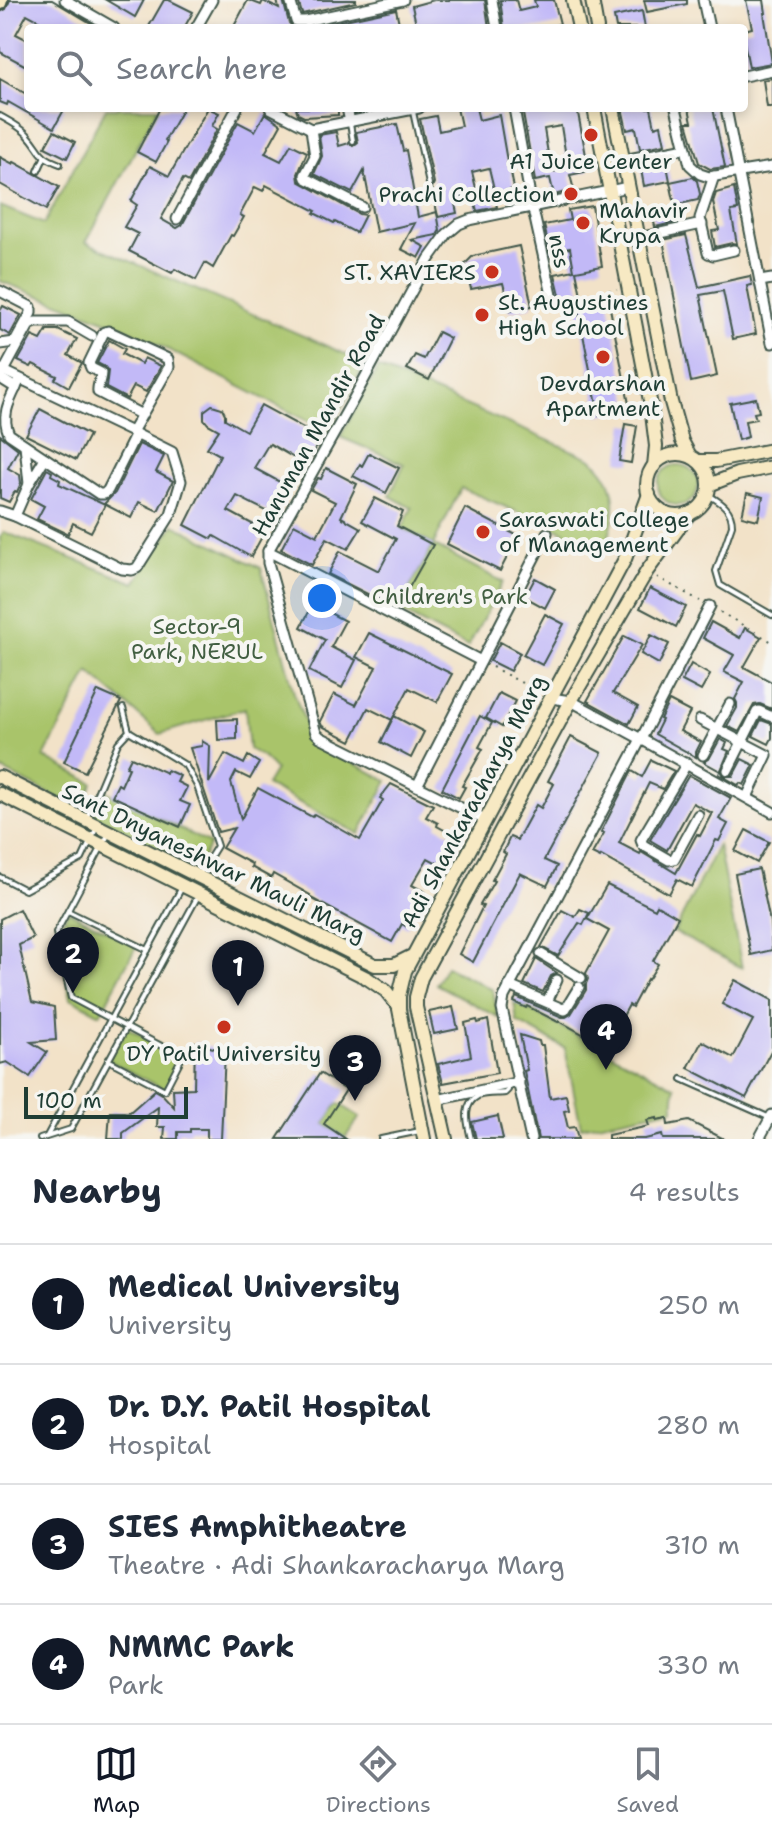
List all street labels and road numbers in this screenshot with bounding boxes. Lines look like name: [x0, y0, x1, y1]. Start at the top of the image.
street label: nss: [542, 231, 577, 271]
street label: Hanuman Mandir Road: [245, 309, 392, 542]
street label: Adi Shankaracharya Marg: [394, 670, 553, 933]
street label: Sant Dnyaneshwar Mauli Marg: [57, 776, 370, 949]

